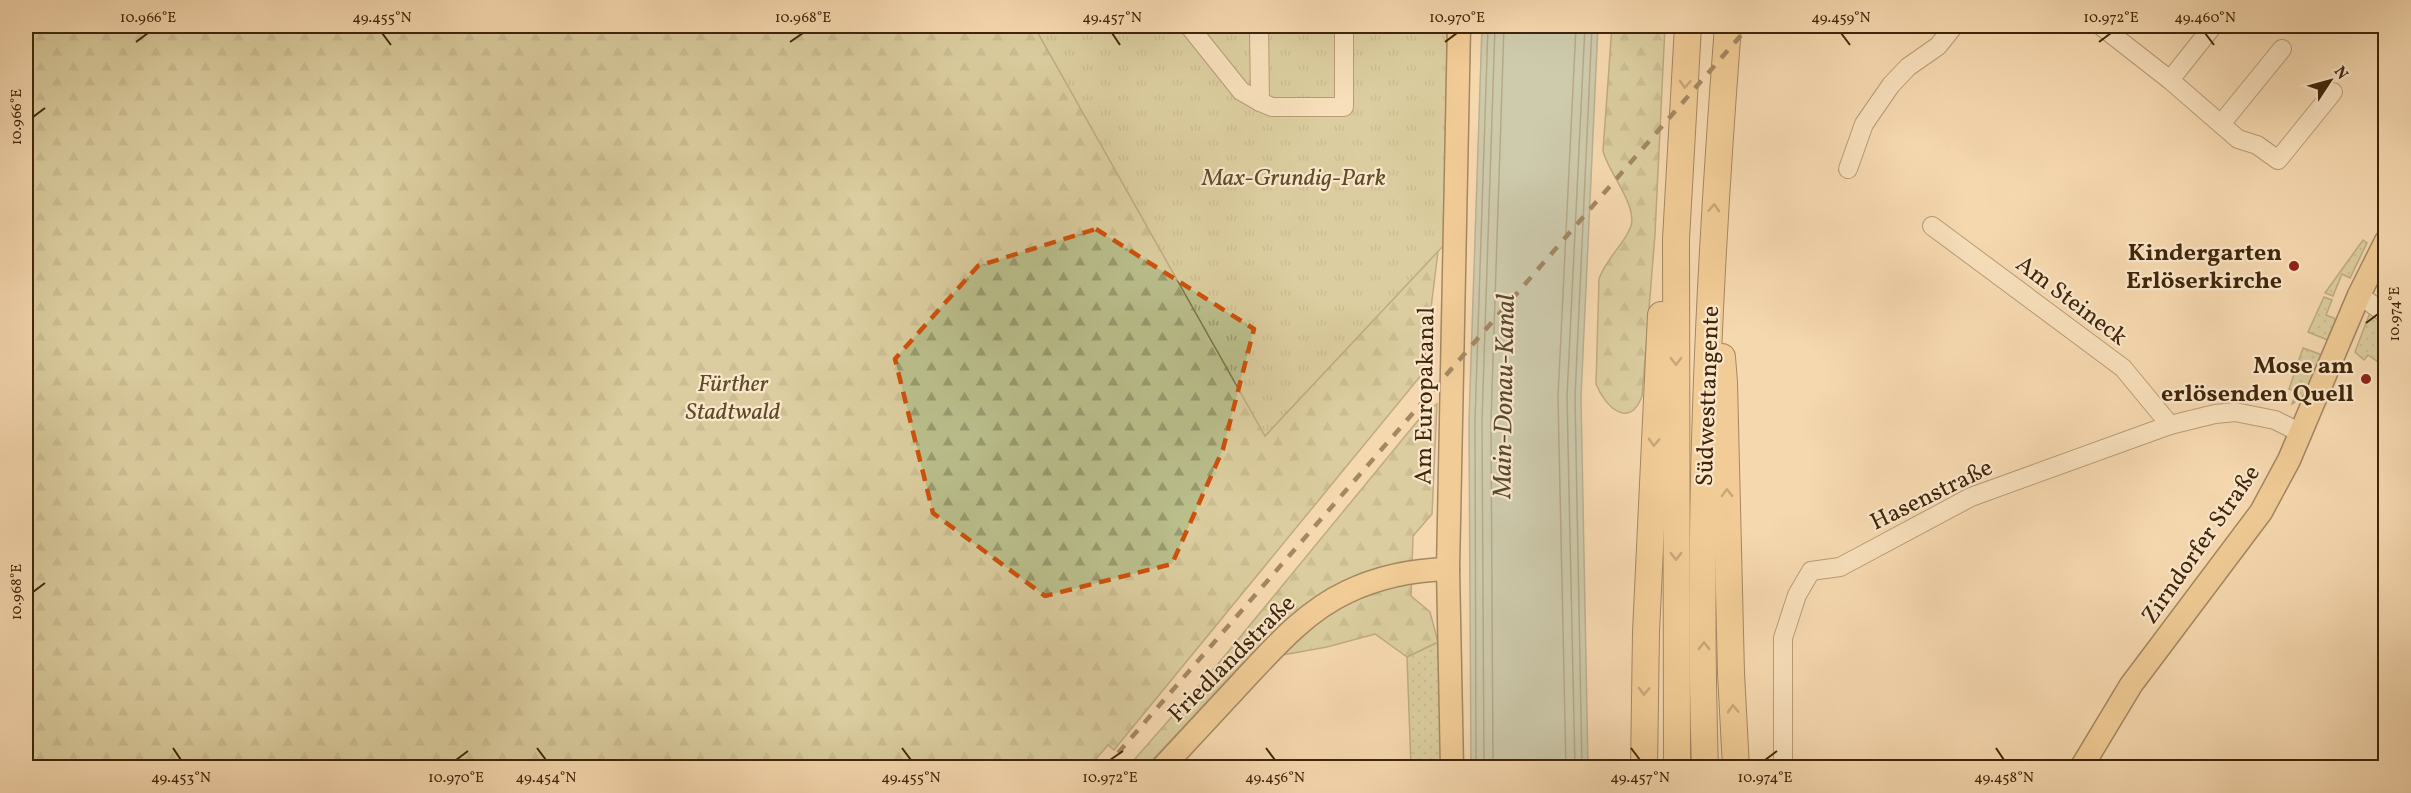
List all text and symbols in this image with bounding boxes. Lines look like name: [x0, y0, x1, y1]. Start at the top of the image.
text: 10.966°E: [120, 8, 176, 29]
text: 49.455°N: [352, 8, 412, 29]
text: 10.968°E: [775, 8, 831, 29]
text: 49.457°N: [1082, 8, 1142, 29]
text: 10.970°E: [1429, 8, 1485, 29]
text: 49.459°N: [1811, 8, 1871, 29]
text: 10.972°E: [2083, 8, 2139, 29]
text: 49.460°N: [2174, 8, 2236, 29]
north arrow: [2300, 51, 2360, 111]
text: N: [2328, 62, 2353, 85]
one-way arrow: [1678, 79, 1691, 88]
text: 10.966°E: [7, 89, 28, 145]
park label: Max-Grundig-Park: [1201, 162, 1386, 196]
one-way arrow: [1708, 204, 1721, 213]
place label: Kindergarten Erlöserkirche: [2126, 237, 2282, 299]
street label: Am Steineck: [2008, 248, 2134, 355]
marker: Kindergarten Erlöserkirche: [2287, 259, 2301, 273]
text: 10.974°E: [2385, 286, 2406, 342]
water label: Main-Donau-Kanal: [1485, 293, 1525, 500]
street label: Südwesttangente: [1689, 305, 1729, 487]
street label: Am Europakanal: [1407, 307, 1445, 485]
place label: Mose am erlösenden Quell: [2161, 350, 2354, 412]
one-way arrow: [1670, 356, 1682, 365]
park label: Fürther Stadtwald: [686, 368, 781, 430]
marker: Mose am erlösenden Quell: [2359, 372, 2373, 386]
one-way arrow: [1647, 438, 1660, 447]
street label: Hasenstraße: [1865, 451, 1999, 540]
street label: Zirndorfer Straße: [2134, 459, 2269, 631]
one-way arrow: [1721, 489, 1733, 498]
one-way arrow: [1670, 551, 1682, 560]
text: 10.968°E: [7, 564, 28, 620]
street label: Friedlandstraße: [1161, 588, 1304, 731]
one-way arrow: [1698, 642, 1710, 651]
one-way arrow: [1638, 686, 1650, 695]
one-way arrow: [1727, 705, 1740, 714]
text: 49.453°N: [151, 768, 211, 789]
text: 10.970°E: [428, 768, 484, 789]
text: 49.454°N: [516, 768, 576, 789]
text: 49.455°N: [881, 768, 941, 789]
text: 10.972°E: [1082, 768, 1138, 789]
text: 49.456°N: [1245, 768, 1305, 789]
text: 49.457°N: [1610, 768, 1670, 789]
text: 10.974°E: [1737, 768, 1793, 789]
text: 49.458°N: [1974, 768, 2034, 789]

